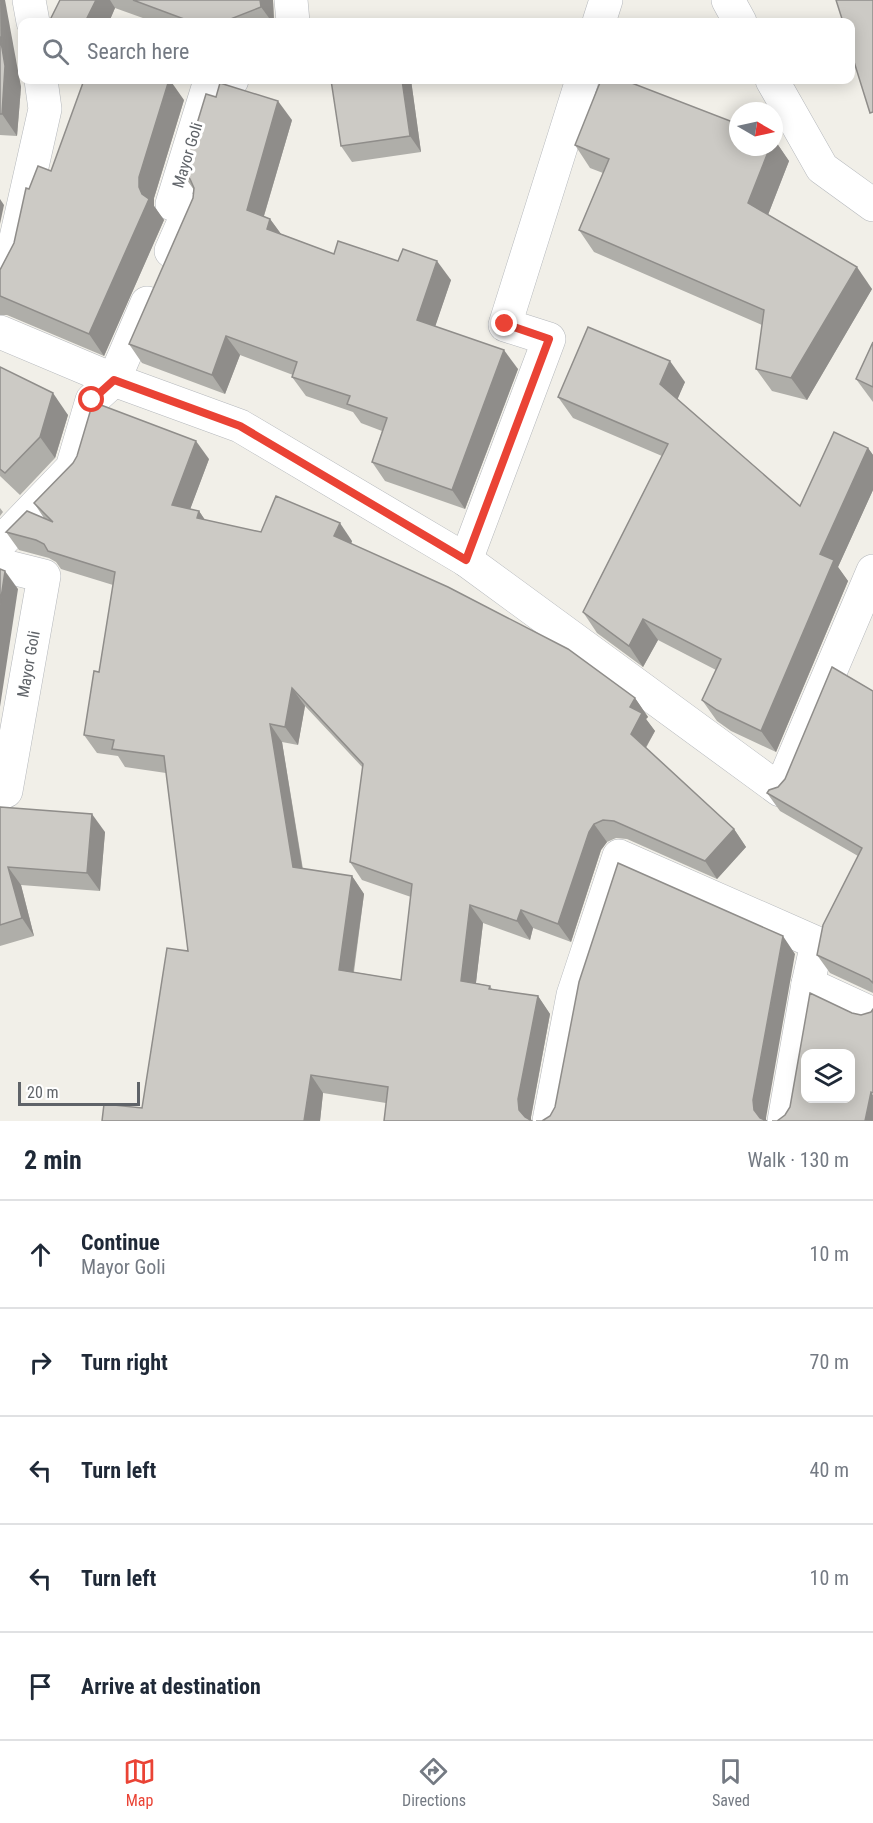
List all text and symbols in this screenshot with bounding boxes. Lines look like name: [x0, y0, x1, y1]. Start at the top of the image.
search box: [18, 18, 855, 84]
icon: search: [39, 35, 72, 68]
text: Search here: [87, 39, 189, 64]
north arrow: [729, 102, 783, 156]
street label: Mayor Goli: [169, 120, 206, 190]
route end: [491, 310, 517, 336]
route start: [78, 386, 104, 412]
street label: Mayor Goli: [13, 629, 44, 699]
map controls: [801, 1049, 855, 1103]
button: layers: [801, 1049, 855, 1103]
scale bar: [18, 1079, 140, 1106]
text: 20 m: [27, 1083, 59, 1102]
text: 2 min: [24, 1145, 82, 1175]
text: Walk · 130 m: [748, 1148, 849, 1172]
text: Continue: [81, 1230, 160, 1255]
icon: ahead: [24, 1238, 57, 1271]
text: 10 m: [810, 1242, 849, 1266]
text: Mayor Goli: [81, 1255, 165, 1279]
icon: right: [24, 1346, 57, 1379]
text: Turn right: [81, 1350, 168, 1375]
text: 70 m: [810, 1350, 849, 1374]
icon: left: [24, 1454, 57, 1487]
text: Turn left: [81, 1458, 156, 1483]
text: 40 m: [810, 1458, 849, 1482]
icon: left: [24, 1562, 57, 1595]
text: Turn left: [81, 1566, 156, 1591]
text: 10 m: [810, 1566, 849, 1590]
icon: arrive: [24, 1670, 57, 1703]
text: Arrive at destination: [81, 1674, 261, 1699]
tab: Map: [123, 1755, 156, 1810]
tab: Directions: [402, 1755, 466, 1810]
tab: Saved: [712, 1755, 750, 1810]

